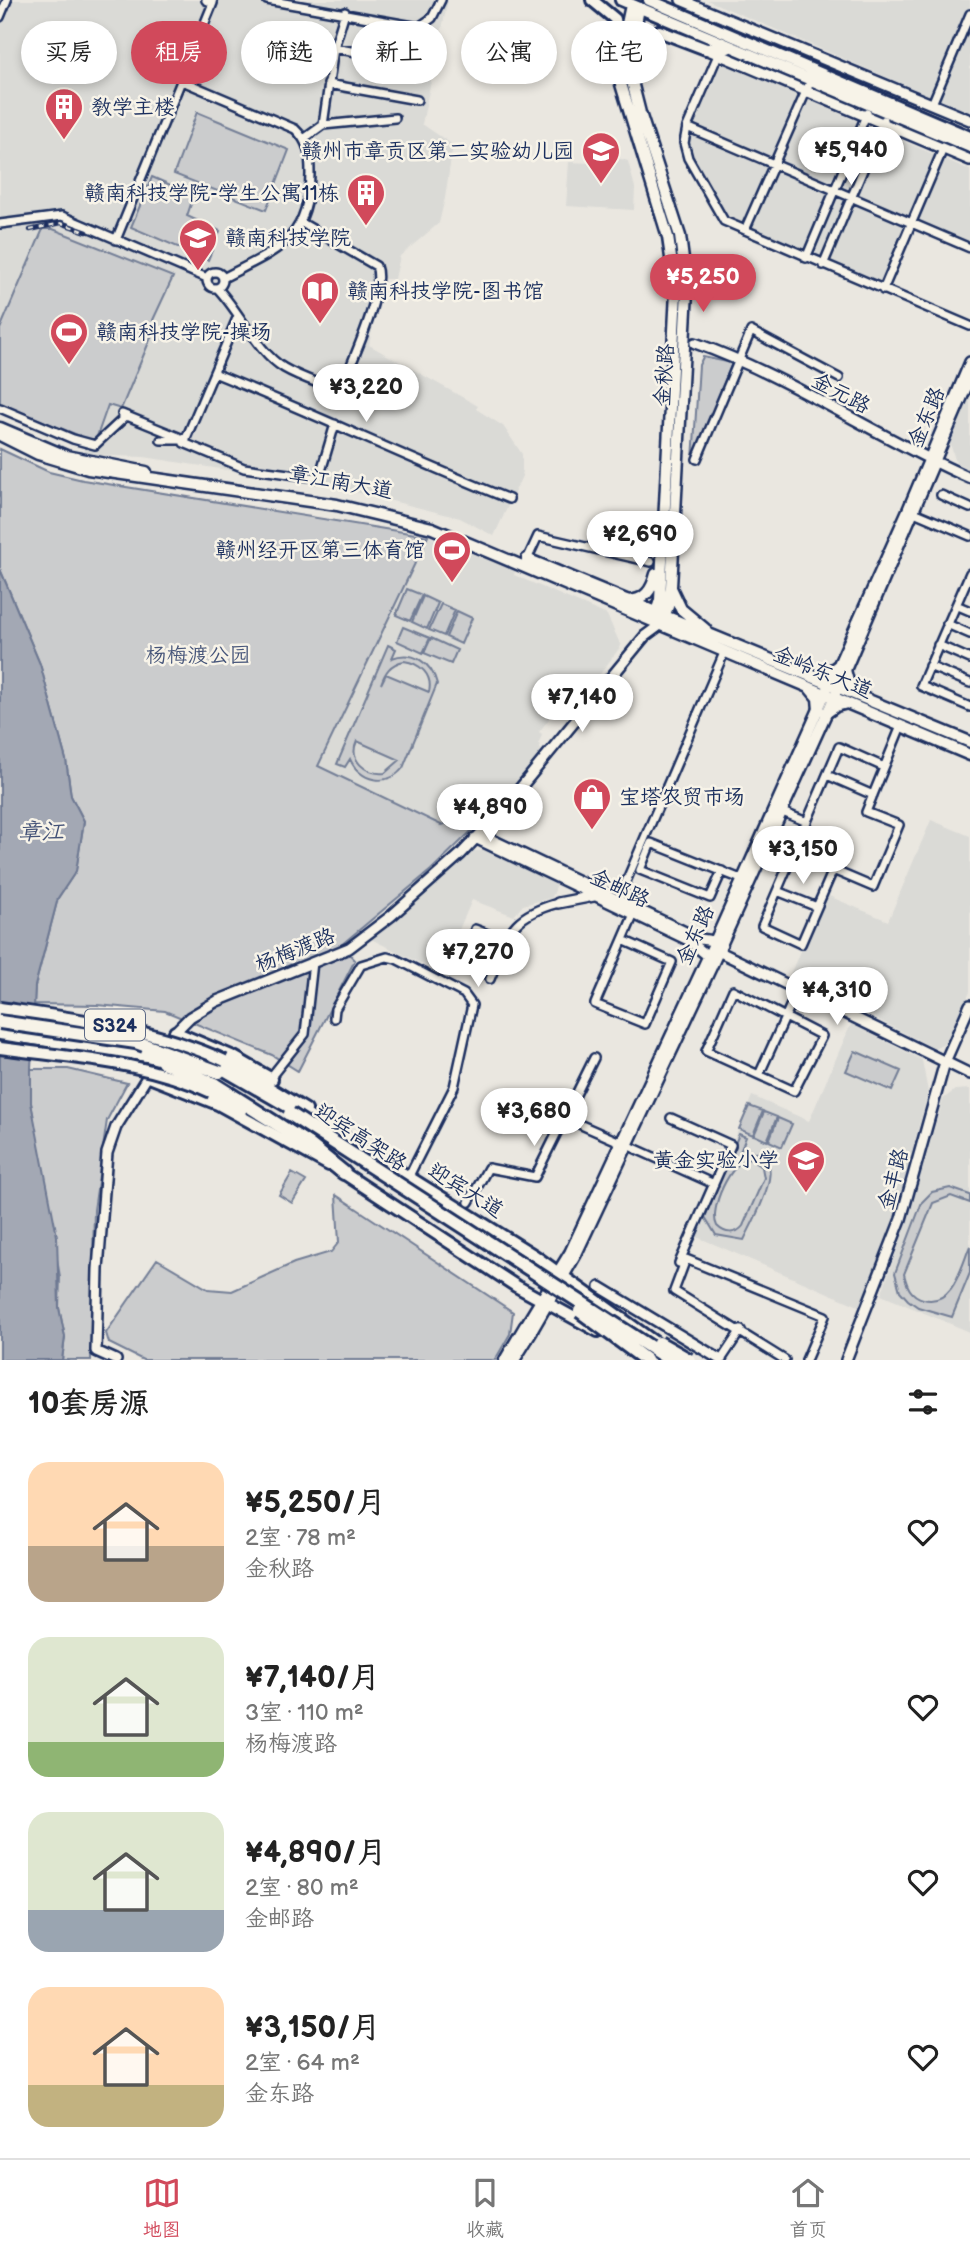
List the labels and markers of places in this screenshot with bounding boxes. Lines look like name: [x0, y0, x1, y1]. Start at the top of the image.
building icon: 教学主楼: [43, 86, 85, 141]
place label: 教学主楼: [91, 95, 175, 120]
pin: ¥5,940: [794, 128, 908, 187]
school or university icon: 赣州市章贡区第二实验幼儿园: [580, 130, 622, 185]
place label: 赣州市章贡区第二实验幼儿园: [301, 139, 574, 164]
building icon: 赣南科技学院-学生公寓11栋: [345, 172, 387, 227]
place label: 赣南科技学院-学生公寓11栋: [84, 181, 339, 206]
school or university icon: 赣南科技学院: [177, 217, 219, 272]
place label: 赣南科技学院: [225, 226, 351, 251]
pin: ¥5,250: [646, 254, 760, 314]
library icon: 赣南科技学院-图书馆: [299, 270, 341, 325]
place label: 赣南科技学院-图书馆: [347, 279, 544, 304]
sports icon: 赣南科技学院-操场: [48, 311, 90, 366]
place label: 赣南科技学院-操场: [96, 320, 272, 345]
pin: ¥3,220: [309, 364, 423, 424]
pin: ¥2,690: [583, 512, 697, 571]
sports icon: 赣州经开区第三体育馆: [431, 529, 473, 584]
place label: 赣州经开区第三体育馆: [215, 538, 425, 563]
pin: ¥7,140: [525, 674, 639, 734]
shop icon: 宝塔农贸市场: [571, 776, 613, 831]
pin: ¥4,890: [433, 784, 547, 844]
place label: 宝塔农贸市场: [619, 785, 745, 810]
pin: ¥3,150: [746, 826, 860, 886]
pin: ¥7,270: [421, 930, 535, 989]
pin: ¥4,310: [780, 968, 894, 1027]
pin: ¥3,680: [477, 1088, 591, 1148]
school or university icon: 黄金实验小学: [785, 1139, 827, 1194]
place label: 黄金实验小学: [653, 1148, 779, 1173]

